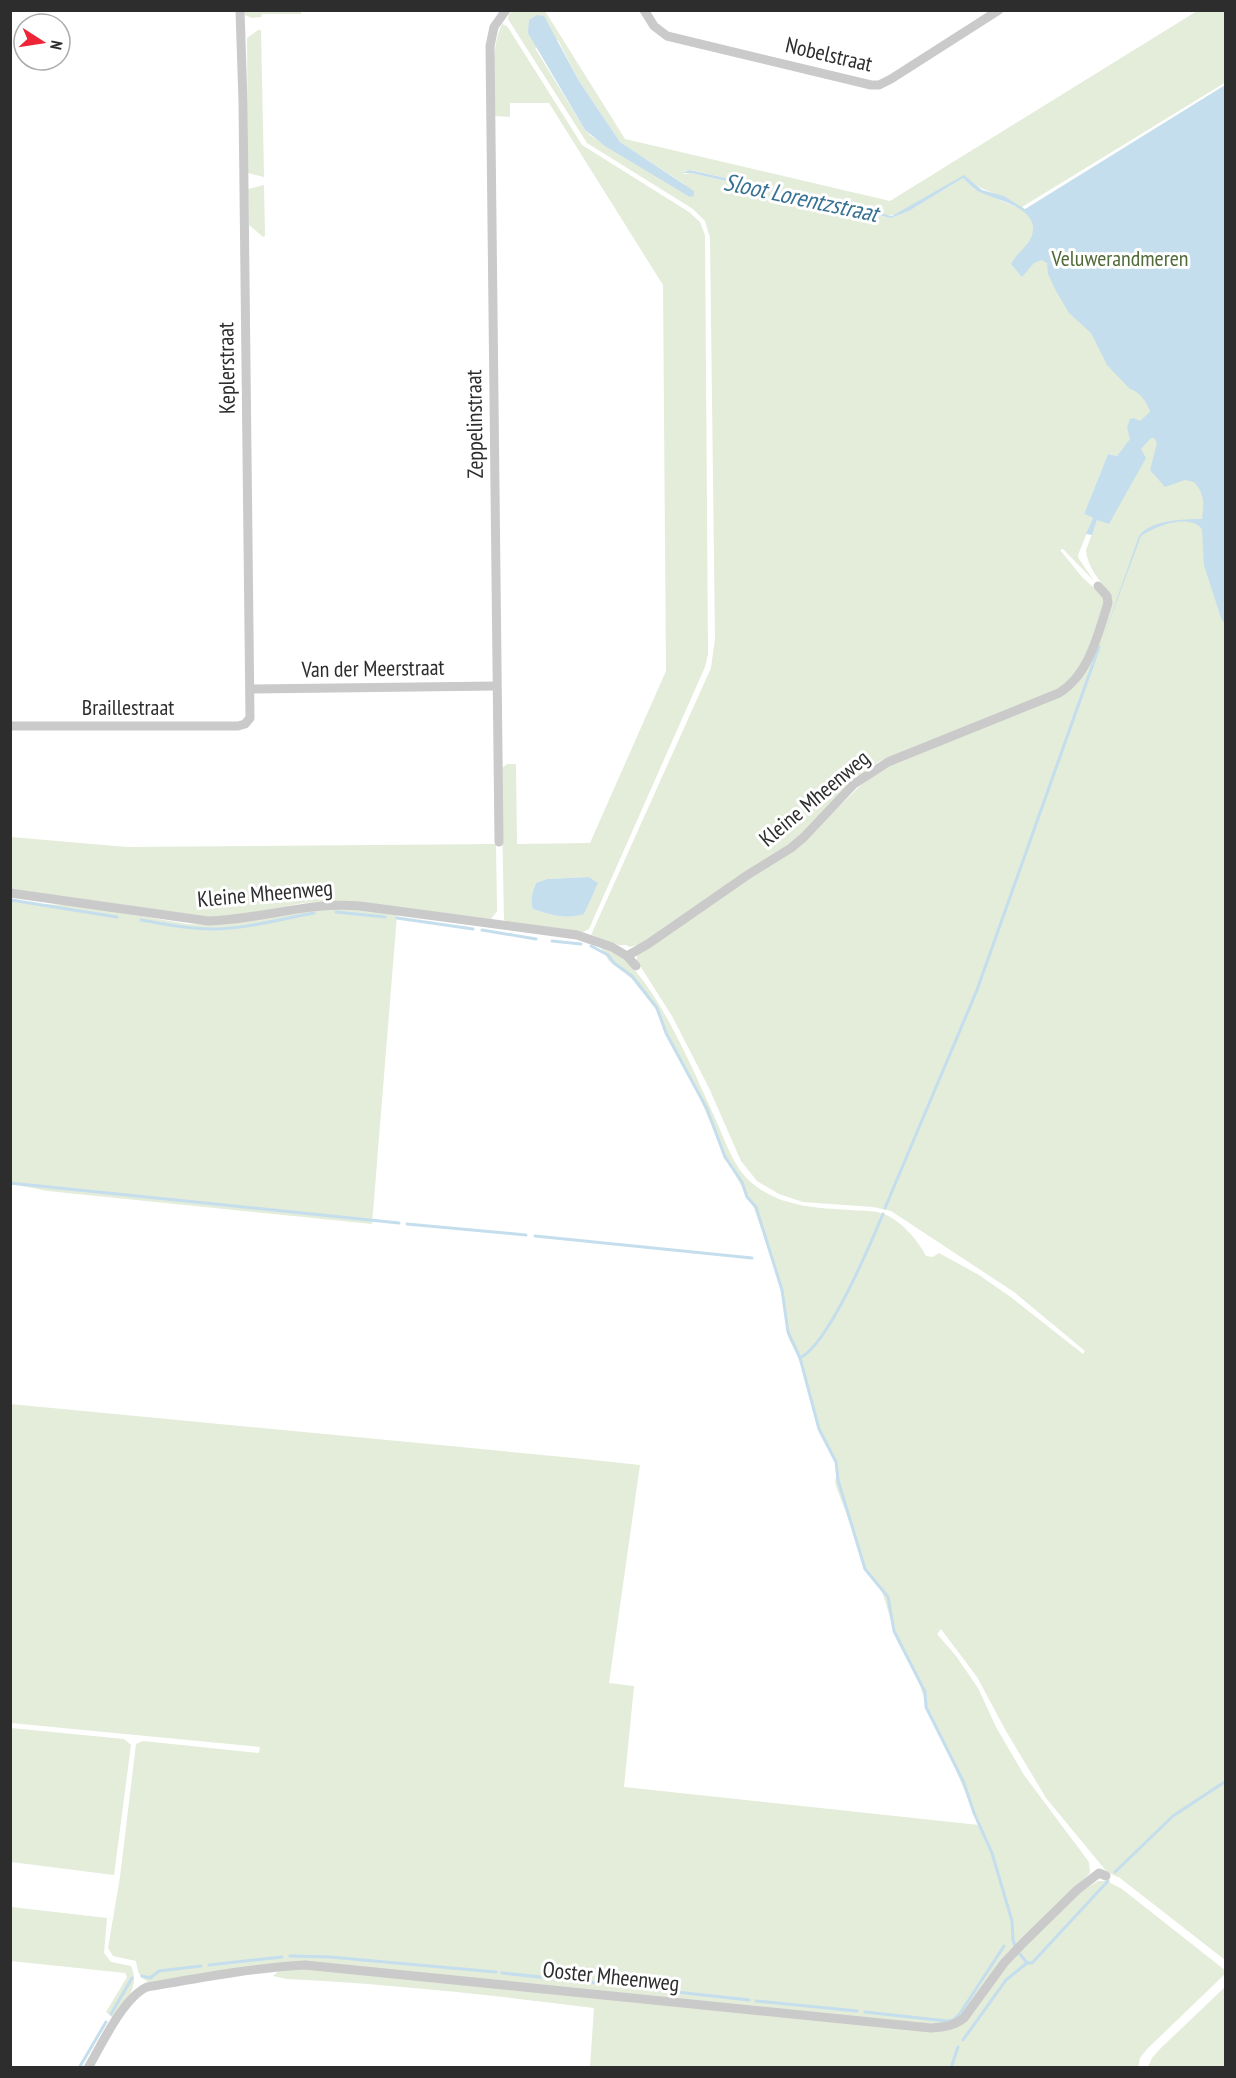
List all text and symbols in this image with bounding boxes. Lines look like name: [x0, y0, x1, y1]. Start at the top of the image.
north arrow: [12, 12, 72, 72]
street label: Nobelstraat: [783, 30, 875, 78]
text: N: [46, 39, 67, 51]
water label: Sloot Lorentzstraat: [721, 166, 883, 229]
park label: Veluwerandmeren: [1051, 244, 1188, 272]
street label: Keplerstraat: [211, 322, 241, 414]
street label: Zeppelinstraat: [459, 369, 489, 479]
street label: Van der Meerstraat: [300, 653, 445, 683]
street label: Braillestraat: [82, 693, 174, 721]
street label: Kleine Mheenweg: [753, 744, 875, 852]
street label: Kleine Mheenweg: [196, 873, 334, 913]
street label: Ooster Mheenweg: [541, 1955, 681, 1997]

